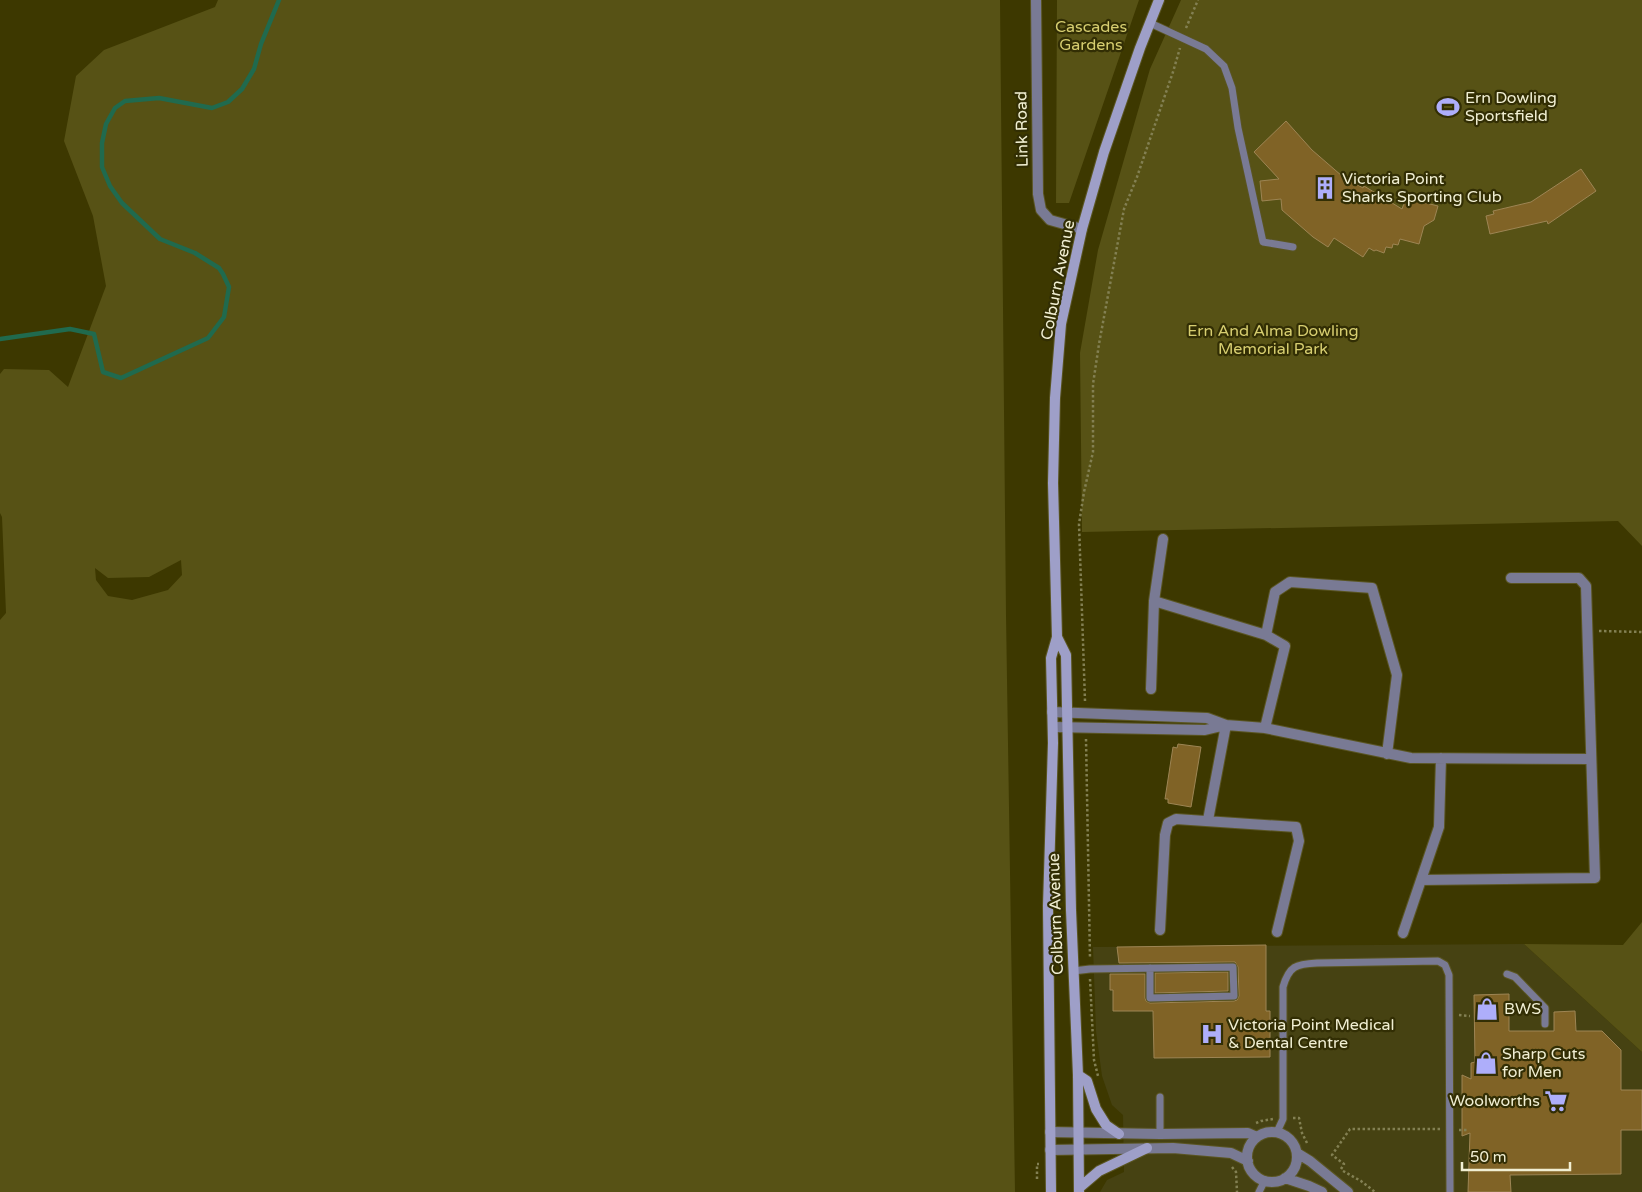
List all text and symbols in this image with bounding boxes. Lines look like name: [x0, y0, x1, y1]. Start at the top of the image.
park label: Cascades Gardens: [1055, 17, 1127, 55]
place label: Ern Dowling Sportsfield: [1465, 88, 1557, 126]
street label: Link Road: [1011, 91, 1033, 167]
sports icon: Ern Dowling Sportsfield: [1435, 94, 1461, 120]
place label: Victoria Point Sharks Sporting Club: [1342, 169, 1502, 207]
building icon: Victoria Point Sharks Sporting Club: [1312, 175, 1338, 201]
street label: Colburn Avenue: [1037, 218, 1079, 342]
park label: Ern And Alma Dowling Memorial Park: [1187, 321, 1359, 359]
street label: Colburn Avenue: [1044, 853, 1068, 975]
shop icon: BWS: [1474, 996, 1500, 1022]
place label: BWS: [1504, 999, 1541, 1019]
place label: Victoria Point Medical & Dental Centre: [1228, 1015, 1394, 1053]
hospital icon: Victoria Point Medical & Dental Centre: [1199, 1021, 1225, 1047]
place label: Sharp Cuts for Men: [1502, 1044, 1585, 1082]
shop icon: Sharp Cuts for Men: [1473, 1050, 1499, 1076]
supermarket icon: Woolworths: [1543, 1088, 1569, 1114]
place label: Woolworths: [1449, 1091, 1540, 1111]
scale bar: [1462, 1140, 1570, 1172]
text: 50 m: [1470, 1148, 1507, 1166]

